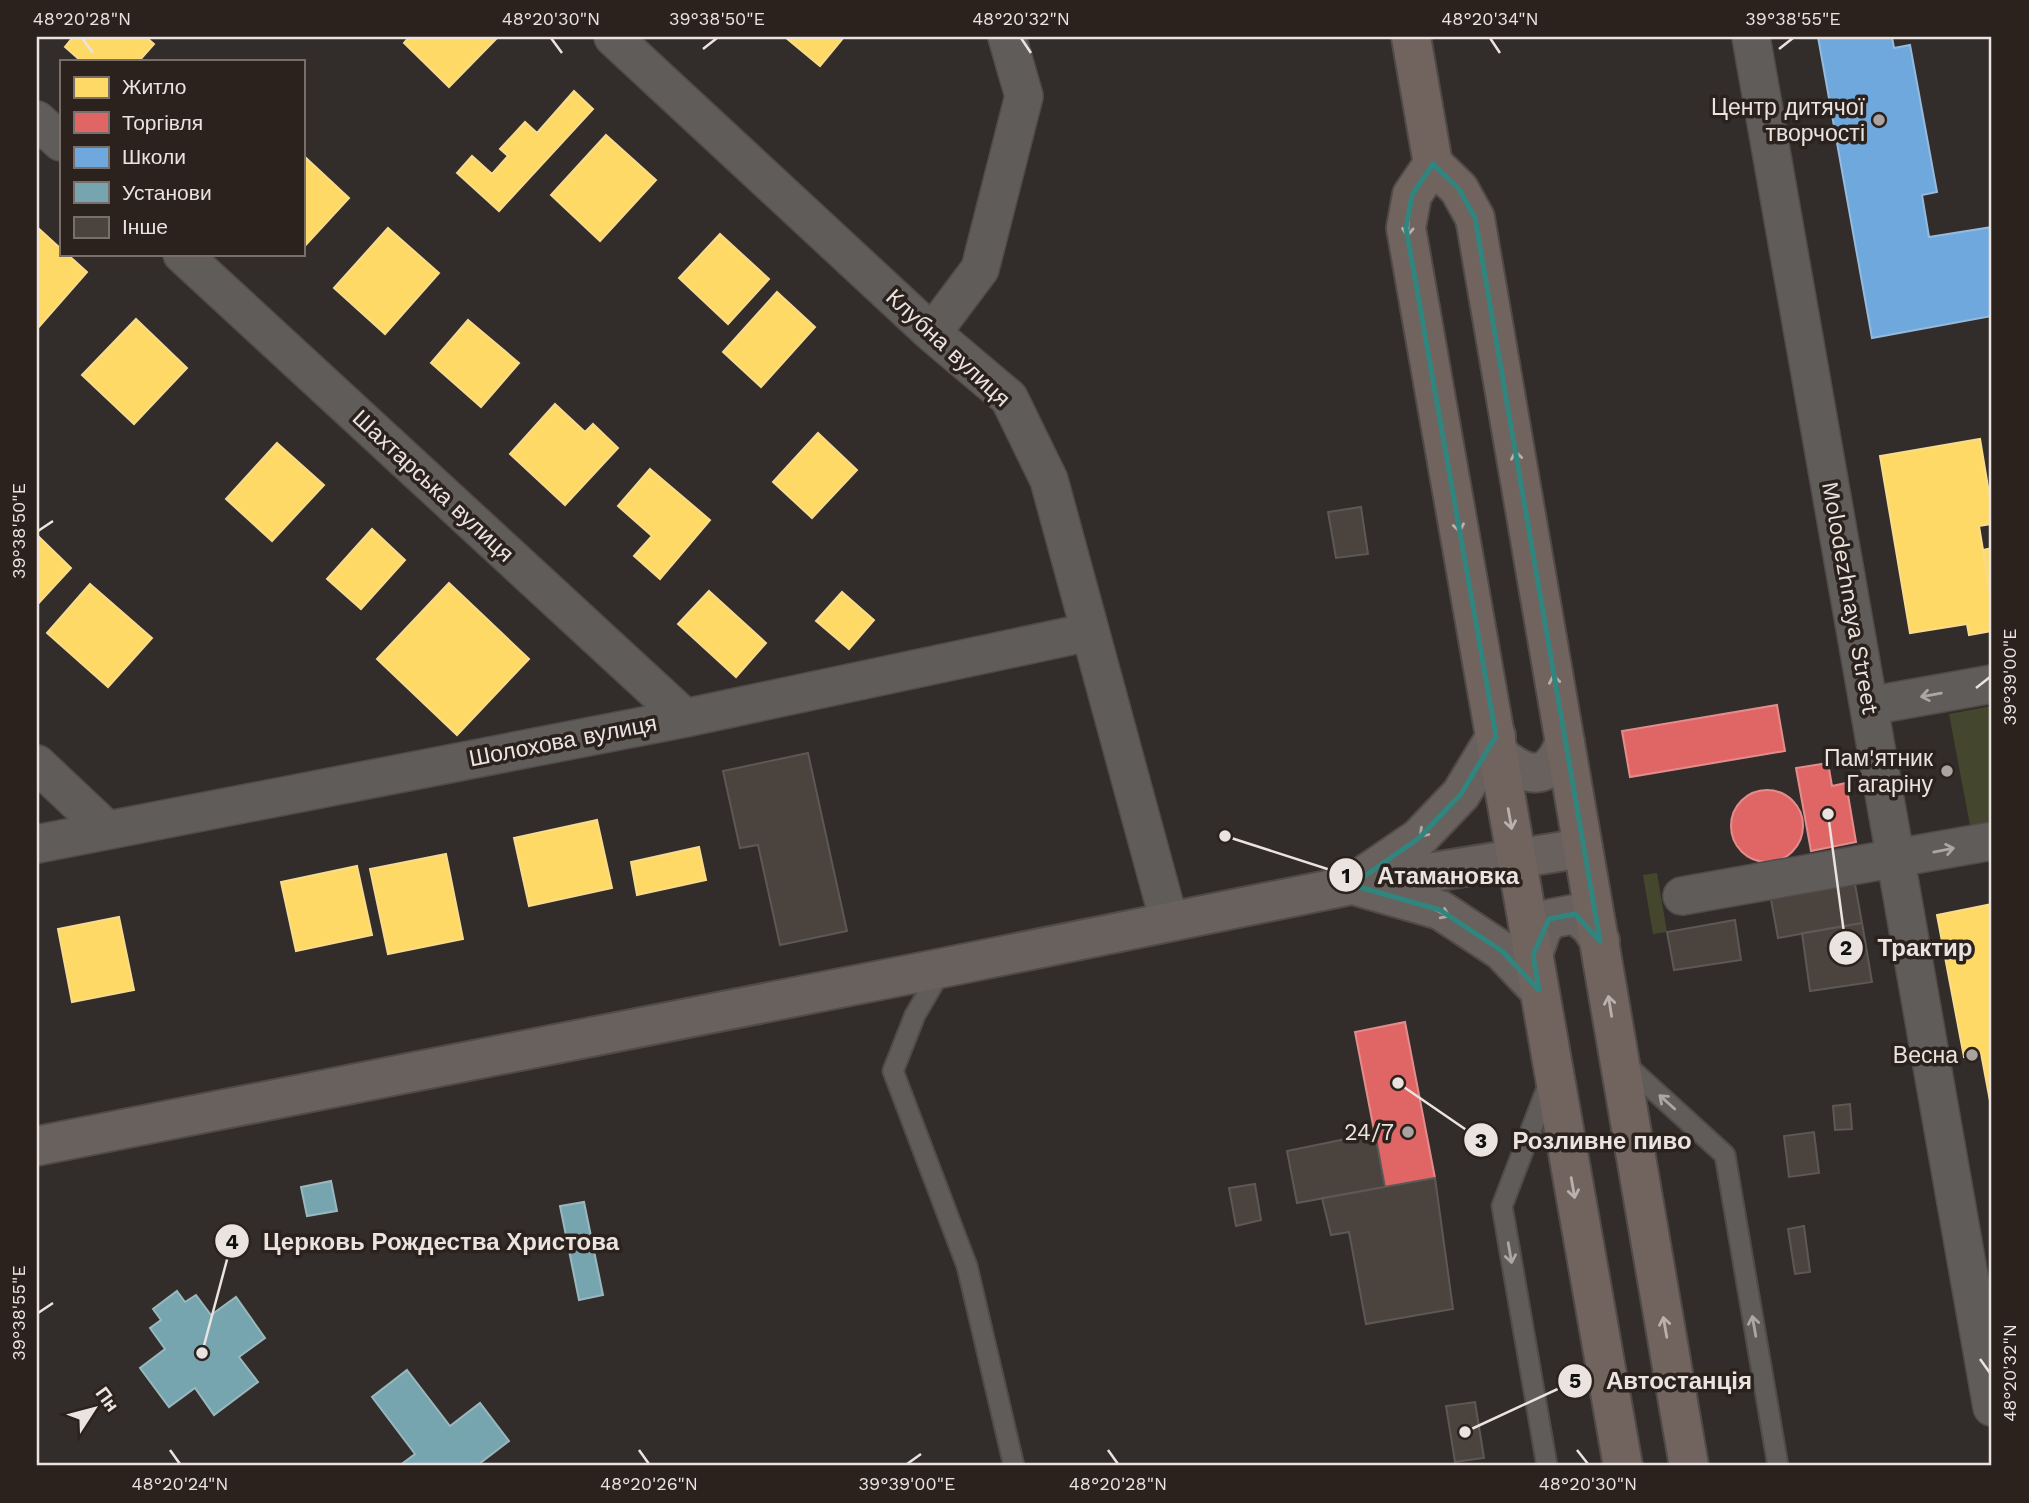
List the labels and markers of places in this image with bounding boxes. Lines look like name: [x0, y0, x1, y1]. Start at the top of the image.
place label: Центр дитячої творчості: [1711, 94, 1866, 147]
marker: Центр дитячої творчості: [1871, 112, 1887, 128]
place label: Пам'ятник Гагаріну: [1824, 745, 1934, 798]
marker: Пам'ятник Гагаріну: [1939, 763, 1955, 779]
callout: Атамановка: [1328, 853, 1534, 898]
callout: Трактир: [1829, 925, 1987, 970]
place label: Весна: [1893, 1042, 1958, 1069]
marker: Весна: [1964, 1047, 1980, 1063]
callout: Розливне пиво: [1464, 1118, 1706, 1163]
place label: 24/7: [1344, 1119, 1394, 1146]
marker: 24/7: [1400, 1124, 1416, 1140]
callout: Церковь Рождества Христова: [214, 1219, 633, 1264]
callout: Автостанція: [1557, 1358, 1766, 1403]

